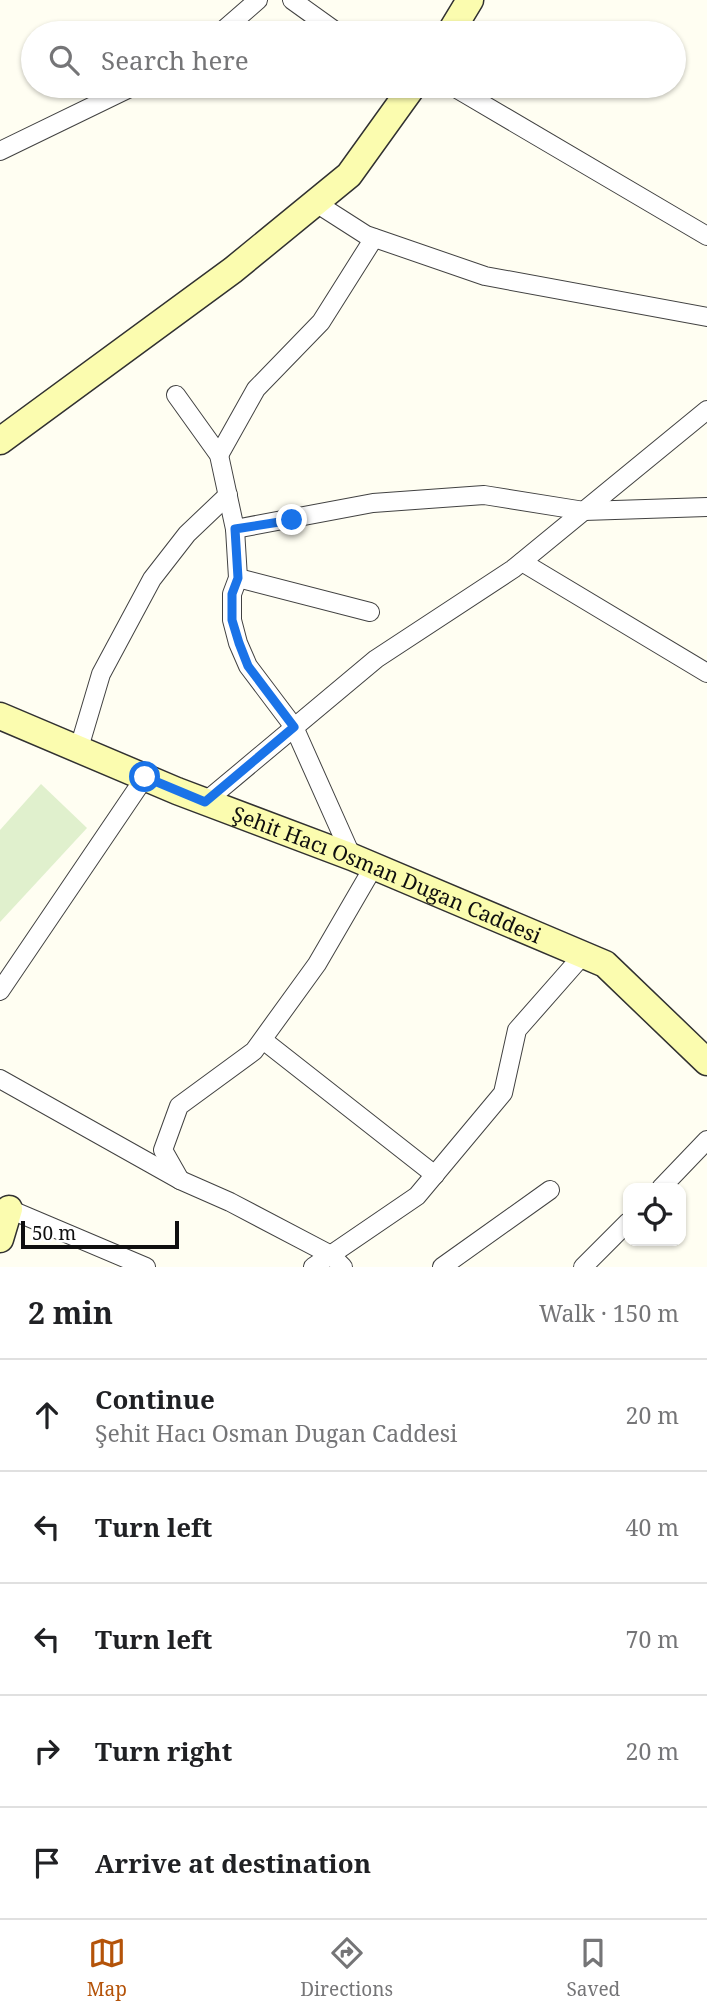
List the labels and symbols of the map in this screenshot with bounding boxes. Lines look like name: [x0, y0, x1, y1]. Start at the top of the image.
route end: [276, 504, 307, 535]
route start: [129, 761, 160, 792]
street label: Şehit Hacı Osman Dugan Caddesi: [228, 799, 546, 950]
scale bar: [21, 1218, 178, 1250]

